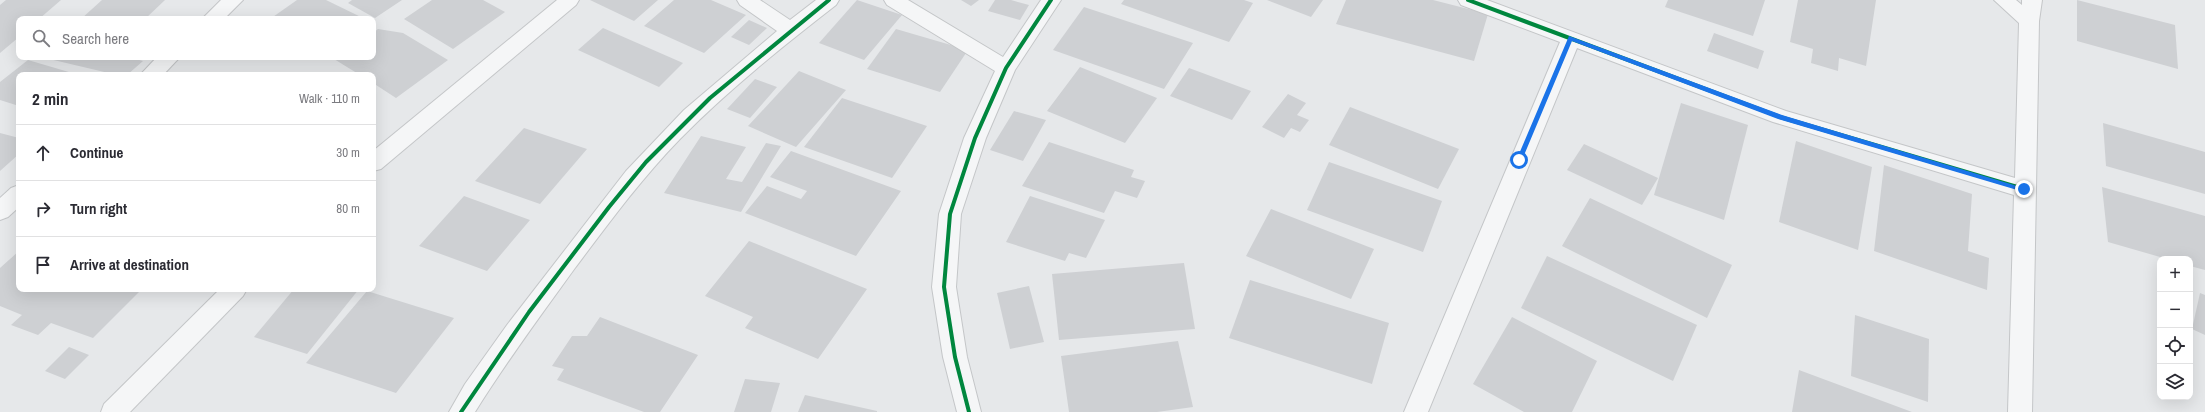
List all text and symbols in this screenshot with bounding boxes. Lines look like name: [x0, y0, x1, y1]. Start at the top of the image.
search box: [16, 16, 376, 60]
icon: search: [30, 27, 52, 49]
text: Search here: [62, 28, 129, 49]
text: 2 min: [32, 87, 68, 110]
text: Walk · 110 m: [299, 90, 360, 107]
icon: ahead: [32, 142, 54, 164]
text: Continue: [70, 142, 123, 163]
text: 30 m: [336, 144, 360, 161]
route start: [1510, 151, 1528, 169]
route end: [2015, 180, 2033, 198]
icon: right: [32, 198, 54, 220]
text: Turn right: [70, 198, 127, 219]
text: 80 m: [336, 200, 360, 217]
icon: arrive: [32, 254, 54, 276]
text: Arrive at destination: [70, 254, 189, 275]
map controls: [2157, 256, 2193, 400]
button: +: [2157, 256, 2193, 292]
button: −: [2157, 292, 2193, 328]
button: locate: [2157, 328, 2193, 364]
button: layers: [2157, 364, 2193, 400]

